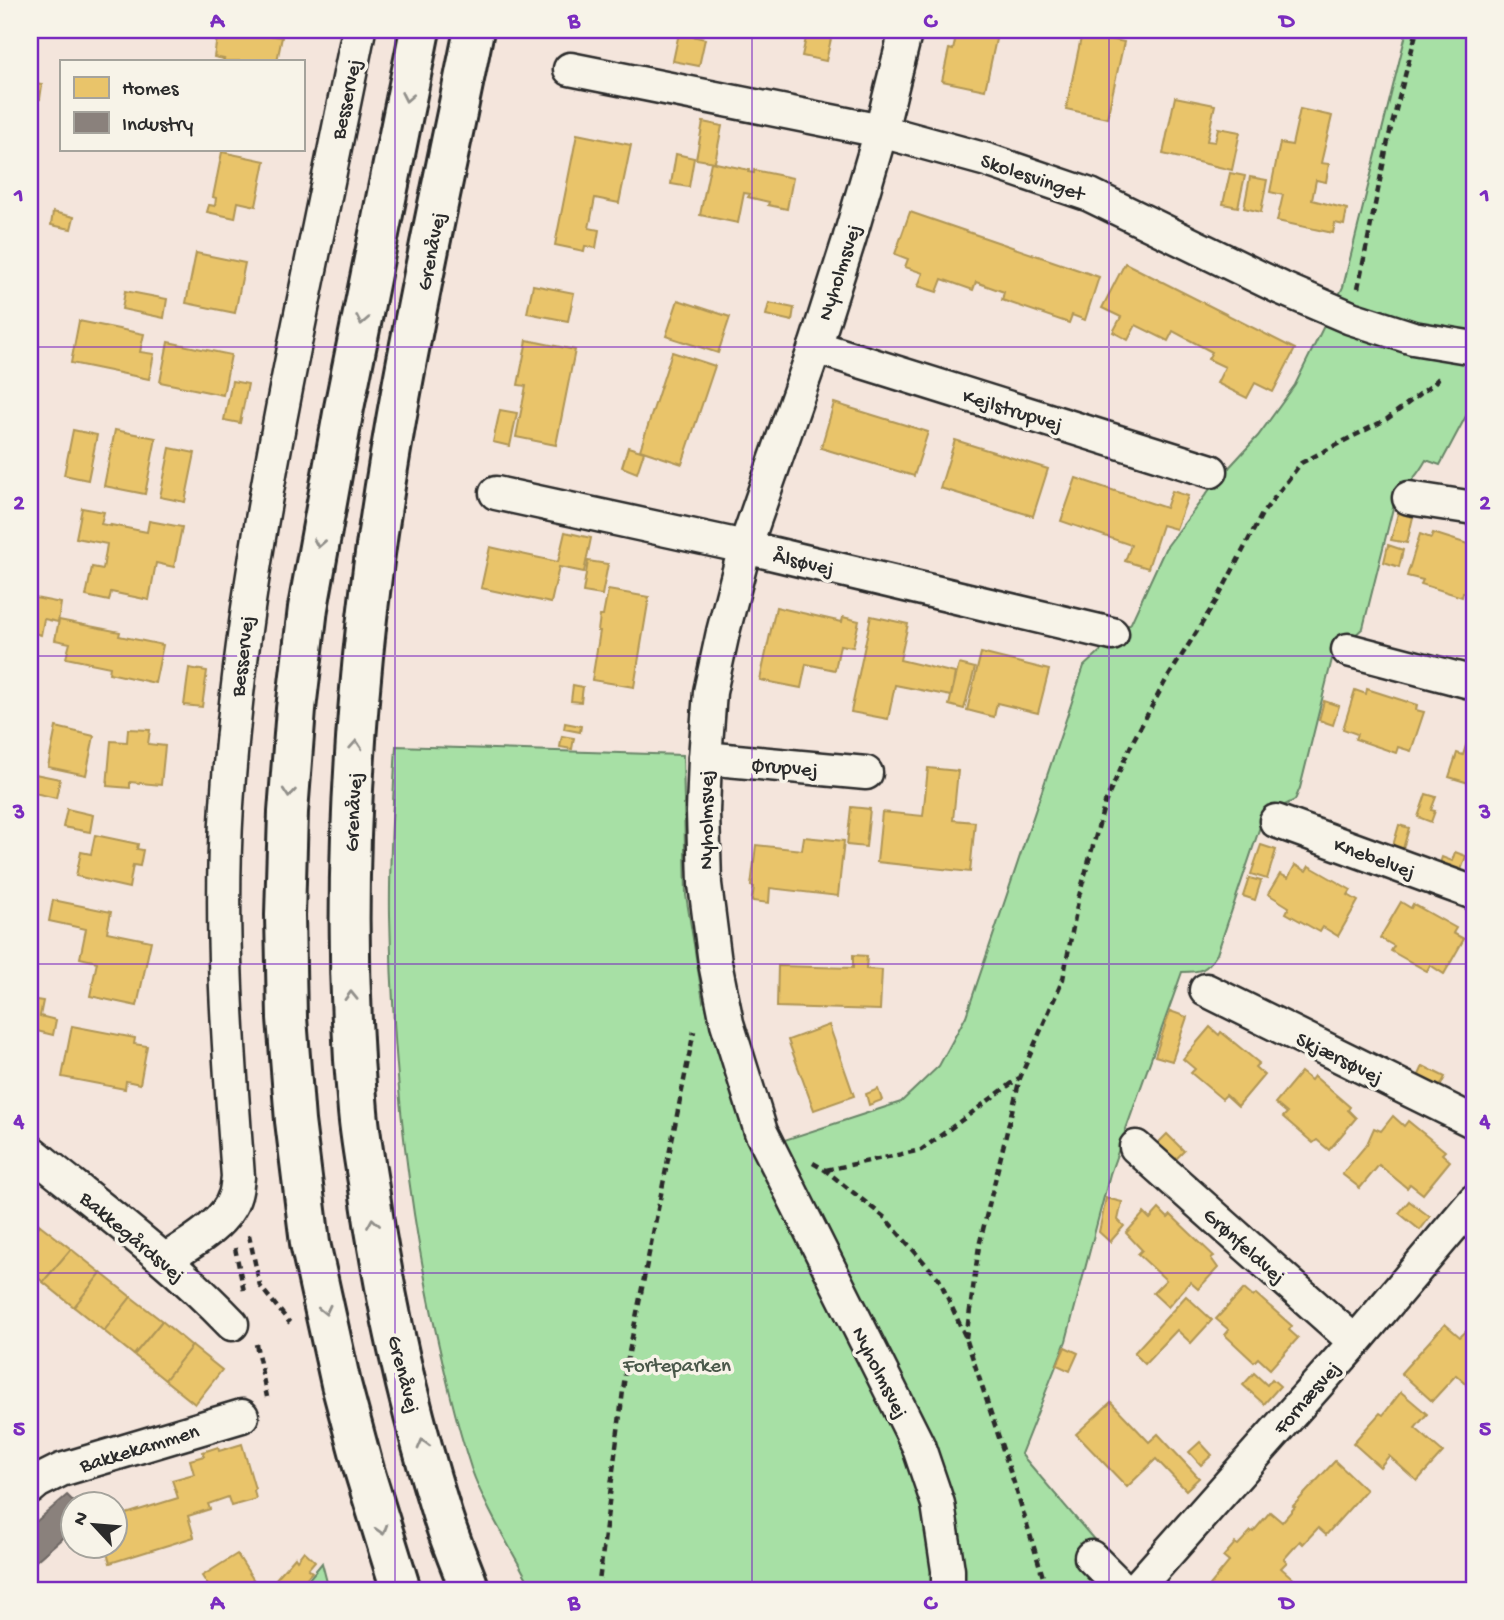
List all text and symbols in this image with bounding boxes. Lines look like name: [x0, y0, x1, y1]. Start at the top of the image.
text: A: [209, 9, 225, 36]
text: B: [567, 9, 581, 36]
text: C: [924, 9, 939, 36]
text: D: [1278, 9, 1296, 36]
street label: Besservej: [328, 57, 369, 143]
legend: [60, 60, 304, 150]
text: Homes: [122, 78, 180, 103]
one-way arrow: [400, 91, 415, 103]
text: Industry: [122, 114, 193, 139]
street label: Skolesvinget: [977, 150, 1089, 210]
text: 1: [13, 183, 24, 210]
text: 1: [1479, 183, 1490, 210]
street label: Grenåvej: [414, 210, 453, 293]
street label: Nyholmsvej: [814, 222, 869, 324]
one-way arrow: [355, 314, 370, 326]
street label: Kejlstrupvej: [959, 385, 1065, 439]
text: 2: [13, 491, 25, 518]
text: 2: [1479, 491, 1491, 518]
one-way arrow: [312, 537, 327, 549]
street label: Ålsøvej: [770, 543, 837, 584]
street label: Besservej: [227, 614, 262, 699]
one-way arrow: [348, 739, 363, 750]
street label: Ørupvej: [750, 754, 819, 785]
street label: Nyholmsvej: [696, 770, 721, 870]
street label: Grenåvej: [341, 772, 370, 852]
one-way arrow: [282, 788, 297, 799]
text: 3: [12, 800, 25, 827]
text: 3: [1478, 800, 1491, 827]
street label: Knebelvej: [1330, 834, 1418, 887]
one-way arrow: [343, 991, 359, 1001]
street label: Skjærsøvej: [1291, 1028, 1386, 1092]
text: 4: [13, 1109, 25, 1136]
text: 4: [1479, 1109, 1491, 1136]
street label: Bakkegårdsvej: [72, 1187, 188, 1290]
street label: Grønfeldvej: [1196, 1204, 1289, 1291]
one-way arrow: [367, 1217, 382, 1229]
one-way arrow: [316, 1304, 331, 1316]
street label: Nyholmsvej: [844, 1323, 912, 1424]
street label: Grenåvej: [380, 1333, 423, 1416]
park label: Forteparken: [622, 1355, 731, 1380]
street label: Fornæsvej: [1269, 1357, 1347, 1442]
text: 5: [13, 1417, 25, 1444]
text: 5: [1479, 1417, 1491, 1444]
street label: Bakkekammen: [76, 1420, 203, 1481]
one-way arrow: [416, 1439, 431, 1451]
north arrow: [60, 1490, 130, 1560]
text: N: [69, 1508, 95, 1530]
one-way arrow: [374, 1523, 388, 1536]
text: A: [209, 1591, 225, 1618]
text: B: [567, 1591, 581, 1618]
text: C: [924, 1591, 939, 1618]
text: D: [1278, 1591, 1296, 1618]

